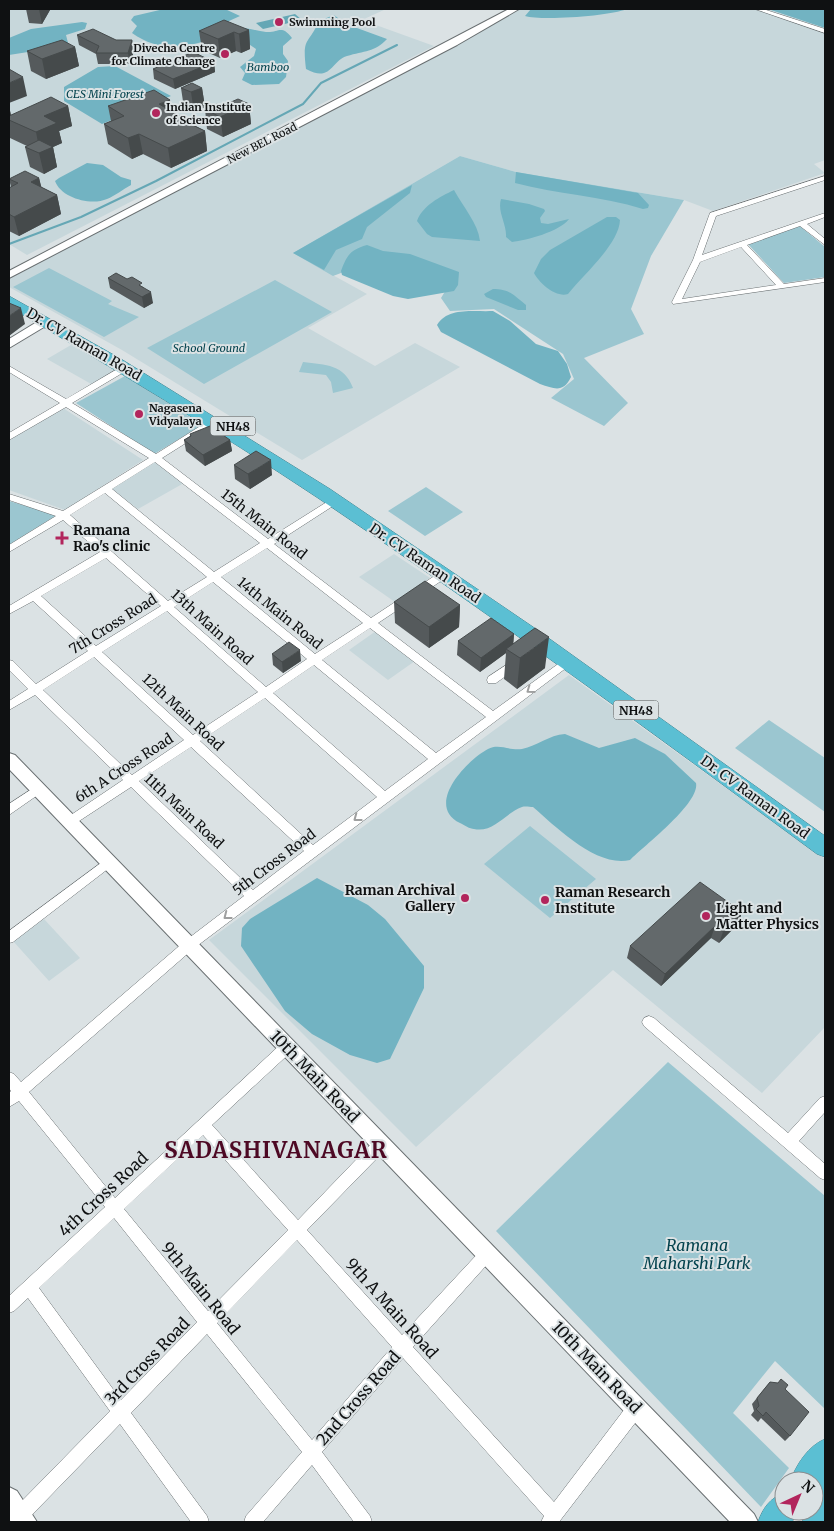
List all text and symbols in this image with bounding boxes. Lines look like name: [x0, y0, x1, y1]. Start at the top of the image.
place label: Swimming Pool: [289, 15, 376, 29]
marker: Swimming Pool: [273, 16, 285, 28]
place label: Divecha Centre for Climate Change: [111, 41, 215, 68]
marker: Divecha Centre for Climate Change: [219, 48, 231, 60]
park label: Bamboo: [247, 60, 289, 74]
park label: CES Mini Forest: [66, 87, 144, 101]
place label: Indian Institute of Science: [166, 100, 251, 127]
marker: Indian Institute of Science: [150, 107, 162, 119]
street label: New BEL Road: [225, 119, 300, 167]
street label: Dr. CV Raman Road: [23, 304, 145, 385]
park label: School Ground: [173, 341, 246, 355]
place label: Nagasena Vidyalaya: [148, 401, 202, 428]
marker: Nagasena Vidyalaya: [133, 408, 145, 420]
road number: NH48: [210, 416, 256, 436]
street label: 15th Main Road: [217, 485, 311, 563]
street label: Dr. CV Raman Road: [366, 519, 484, 607]
place label: Ramana Rao's clinic: [73, 521, 150, 555]
marker: Ramana Rao's clinic: [55, 531, 69, 545]
street label: 14th Main Road: [234, 573, 327, 653]
street label: 13th Main Road: [167, 585, 257, 669]
street label: 7th Cross Road: [66, 590, 161, 658]
street label: 12th Main Road: [139, 670, 228, 755]
one-way arrow: [526, 684, 536, 693]
road number: NH48: [614, 700, 658, 720]
street label: 6th A Cross Road: [71, 729, 177, 806]
street label: Dr. CV Raman Road: [697, 751, 813, 843]
street label: 11th Main Road: [140, 770, 228, 853]
one-way arrow: [354, 813, 363, 821]
street label: 5th Cross Road: [229, 824, 320, 899]
place label: Raman Archival Gallery: [345, 881, 456, 915]
place label: Raman Research Institute: [555, 883, 671, 917]
marker: Raman Archival Gallery: [459, 892, 471, 904]
marker: Raman Research Institute: [539, 894, 551, 906]
place label: Light and Matter Physics: [716, 899, 819, 933]
one-way arrow: [224, 910, 233, 918]
marker: Light and Matter Physics: [700, 910, 712, 922]
street label: 10th Main Road: [266, 1026, 364, 1126]
district label: SADASHIVANAGAR: [164, 1136, 388, 1164]
street label: 4th Cross Road: [54, 1147, 152, 1240]
park label: Ramana Maharshi Park: [642, 1235, 751, 1273]
street label: 9th Main Road: [158, 1238, 245, 1339]
street label: 9th A Main Road: [342, 1254, 443, 1363]
street label: 3rd Cross Road: [100, 1313, 194, 1409]
street label: 10th Main Road: [548, 1317, 646, 1417]
street label: 2nd Cross Road: [312, 1347, 405, 1449]
north arrow: [774, 1471, 824, 1521]
text: N: [798, 1476, 818, 1497]

